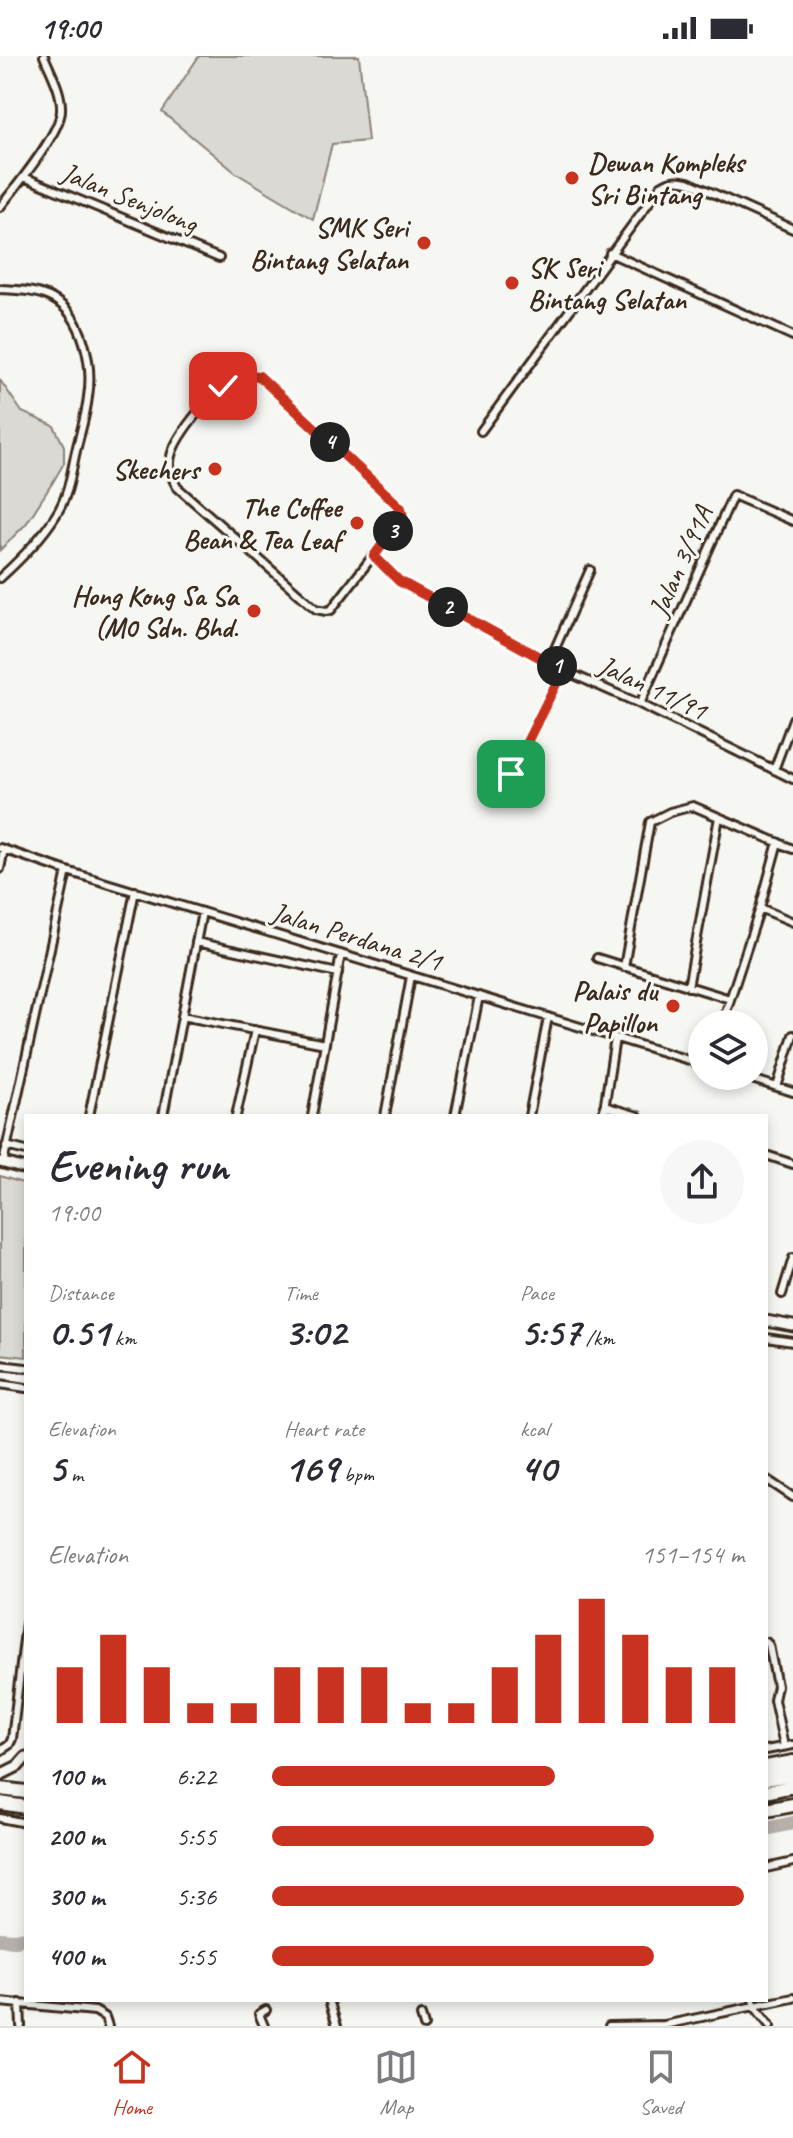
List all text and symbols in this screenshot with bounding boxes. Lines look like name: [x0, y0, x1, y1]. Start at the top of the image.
text: 19:00: [40, 9, 100, 47]
place label: Dewan Kompleks Sri Bintang: [588, 145, 747, 212]
street label: Jalan Senjolong: [55, 154, 204, 241]
marker: Dewan Kompleks Sri Bintang: [563, 169, 581, 187]
place label: SMK Seri Bintang Selatan: [250, 210, 412, 277]
marker: SMK Seri Bintang Selatan: [415, 234, 433, 252]
place label: SK Seri Bintang Selatan: [528, 250, 687, 317]
marker: SK Seri Bintang Selatan: [503, 274, 521, 292]
pin: [189, 352, 257, 420]
icon: check: [201, 364, 245, 408]
pin: 4: [310, 422, 350, 462]
text: 4: [325, 428, 335, 456]
place label: Skechers: [112, 452, 202, 487]
marker: Skechers: [206, 460, 224, 478]
place label: The Coffee Bean & Tea Leaf: [183, 490, 348, 557]
street label: Jalan 3/91A: [640, 499, 721, 624]
pin: 3: [373, 511, 413, 551]
marker: The Coffee Bean & Tea Leaf: [348, 514, 366, 532]
text: 3: [388, 517, 398, 545]
place label: Hong Kong Sa Sa (M0 Sdn. Bhd.: [71, 578, 241, 645]
pin: 2: [428, 587, 468, 627]
text: 2: [443, 593, 453, 621]
marker: Hong Kong Sa Sa (M0 Sdn. Bhd.: [245, 602, 263, 620]
pin: 1: [537, 646, 577, 686]
street label: Jalan 11/91: [591, 646, 714, 728]
text: 1: [552, 652, 562, 680]
pin: [477, 740, 545, 808]
icon: arrive: [489, 752, 533, 796]
street label: Jalan Perdana 2/1: [266, 893, 447, 979]
place label: Palais du Papillon: [572, 973, 660, 1040]
marker: Palais du Papillon: [664, 997, 682, 1015]
map controls: [688, 1010, 768, 1090]
button: layers: [688, 1010, 768, 1090]
text: Evening run: [48, 1138, 228, 1193]
button: share: [660, 1140, 744, 1224]
text: 19:00: [48, 1196, 100, 1229]
text: Distance: [48, 1279, 114, 1307]
text: Time: [284, 1279, 318, 1307]
text: Pace: [520, 1279, 554, 1307]
text: 0.51: [48, 1307, 109, 1357]
text: 3:02: [284, 1307, 346, 1357]
text: 5:57: [520, 1307, 580, 1357]
text: km: [109, 1324, 136, 1352]
text: /km: [580, 1324, 615, 1352]
text: Elevation: [48, 1415, 116, 1443]
text: Heart rate: [284, 1415, 364, 1443]
text: kcal: [520, 1415, 549, 1443]
text: 5: [48, 1443, 65, 1493]
text: 169: [284, 1443, 338, 1493]
text: 40: [520, 1443, 556, 1493]
text: m: [65, 1460, 83, 1488]
text: bpm: [338, 1460, 374, 1488]
text: Elevation: [48, 1538, 128, 1571]
text: 151–154 m: [641, 1538, 744, 1571]
text: 100 m: [48, 1760, 104, 1793]
text: 6:22: [176, 1760, 216, 1793]
text: 200 m: [48, 1820, 104, 1853]
text: 5:55: [176, 1820, 216, 1853]
text: 300 m: [48, 1880, 104, 1913]
text: 5:36: [176, 1880, 216, 1913]
text: 400 m: [48, 1940, 104, 1973]
text: 5:55: [176, 1940, 216, 1973]
tab: Home: [110, 2045, 154, 2121]
tab: Map: [374, 2045, 418, 2121]
tab: Saved: [639, 2045, 683, 2121]

